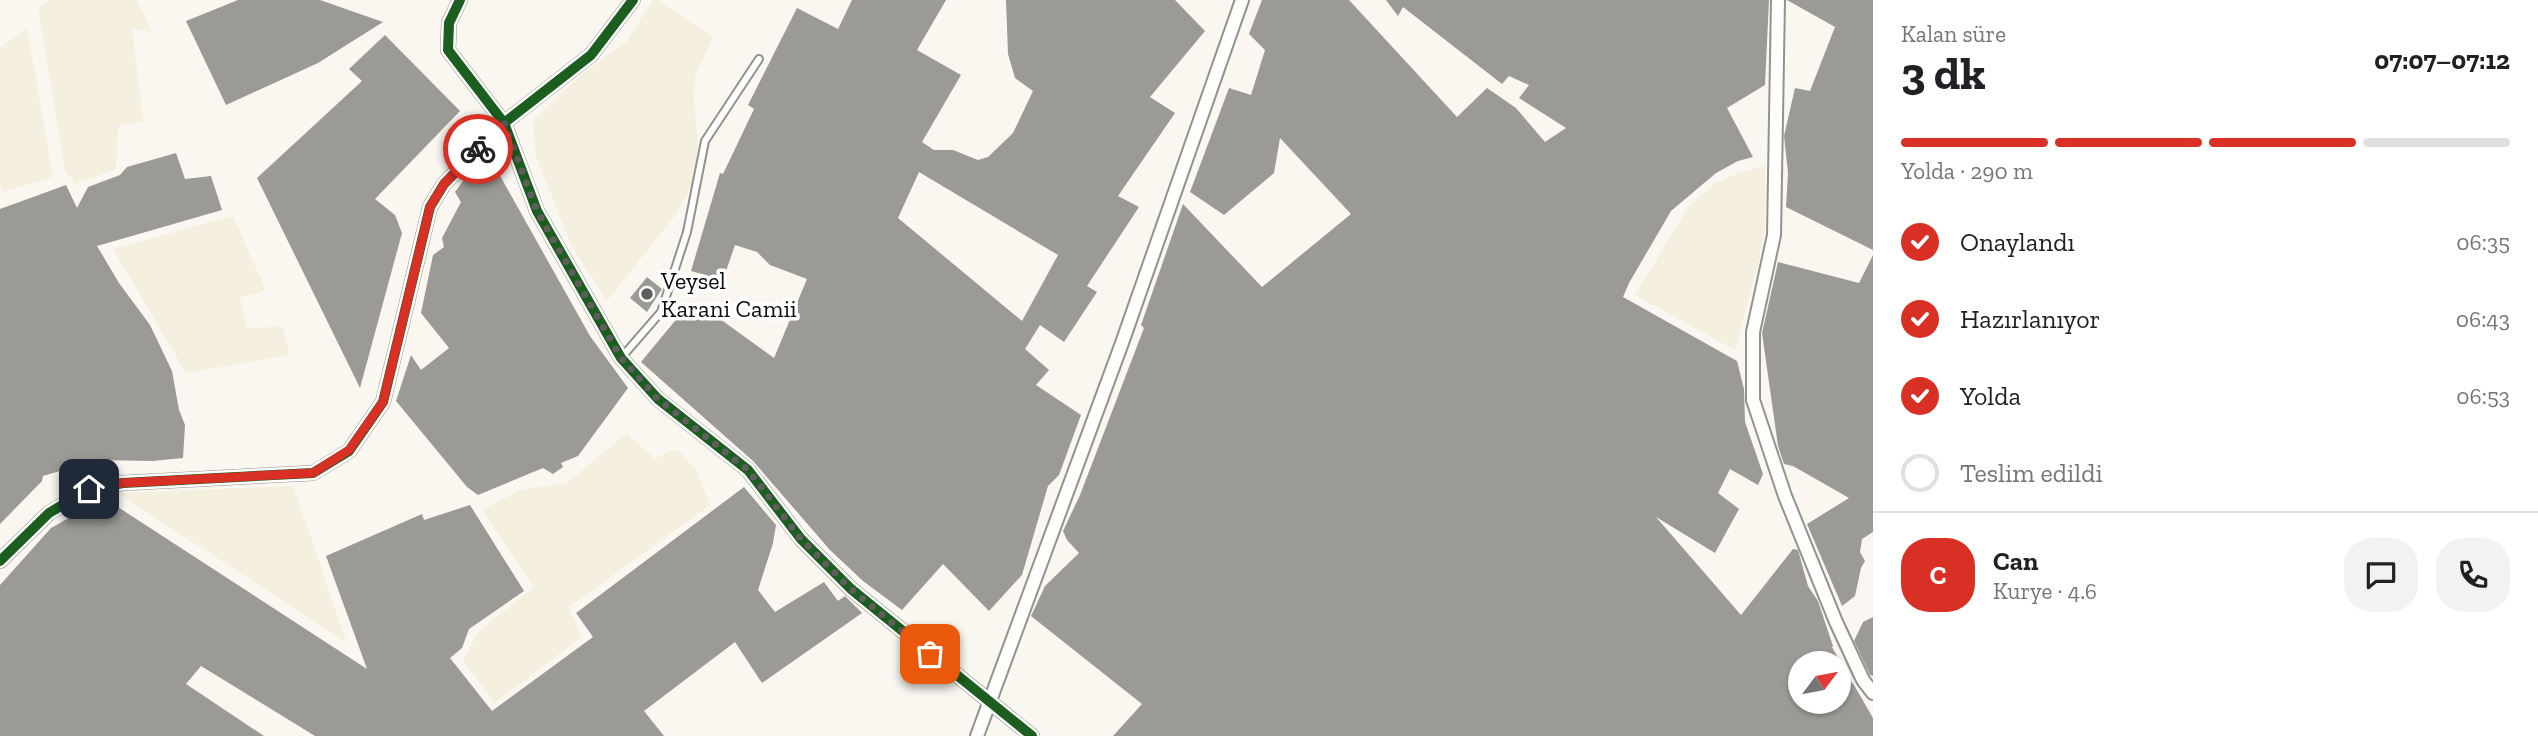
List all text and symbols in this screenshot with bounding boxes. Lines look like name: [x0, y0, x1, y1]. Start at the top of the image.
text: Kalan süre: [1901, 20, 2006, 48]
text: 07:07–07:12: [2374, 44, 2510, 76]
text: 3 dk: [1901, 46, 1986, 101]
courier: [443, 114, 513, 184]
icon: bike: [459, 130, 497, 168]
text: Yolda · 290 m: [1901, 157, 2033, 185]
icon: check: [1901, 223, 1939, 261]
text: Onaylandı: [1960, 226, 2075, 258]
text: 06:35: [2456, 228, 2510, 256]
place label: Veysel Karani Camii: [660, 266, 797, 323]
marker: Veysel Karani Camii: [639, 286, 655, 302]
icon: check: [1901, 300, 1939, 338]
text: Hazırlanıyor: [1960, 303, 2101, 335]
text: 06:43: [2456, 305, 2510, 333]
icon: check: [1901, 377, 1939, 415]
text: Yolda: [1960, 380, 2021, 412]
text: 06:53: [2456, 382, 2510, 410]
text: Teslim edildi: [1960, 457, 2103, 489]
pin: [59, 459, 119, 519]
icon: home: [70, 470, 108, 508]
button: chat: [2344, 538, 2418, 612]
button: phone: [2436, 538, 2510, 612]
text: Can: [1993, 545, 2038, 577]
text: C: [1930, 559, 1946, 591]
text: Kurye · 4.6: [1993, 577, 2097, 605]
pin: [900, 624, 960, 684]
icon: bag: [911, 635, 949, 673]
north arrow: [1788, 651, 1852, 714]
map controls: [1788, 651, 1851, 714]

